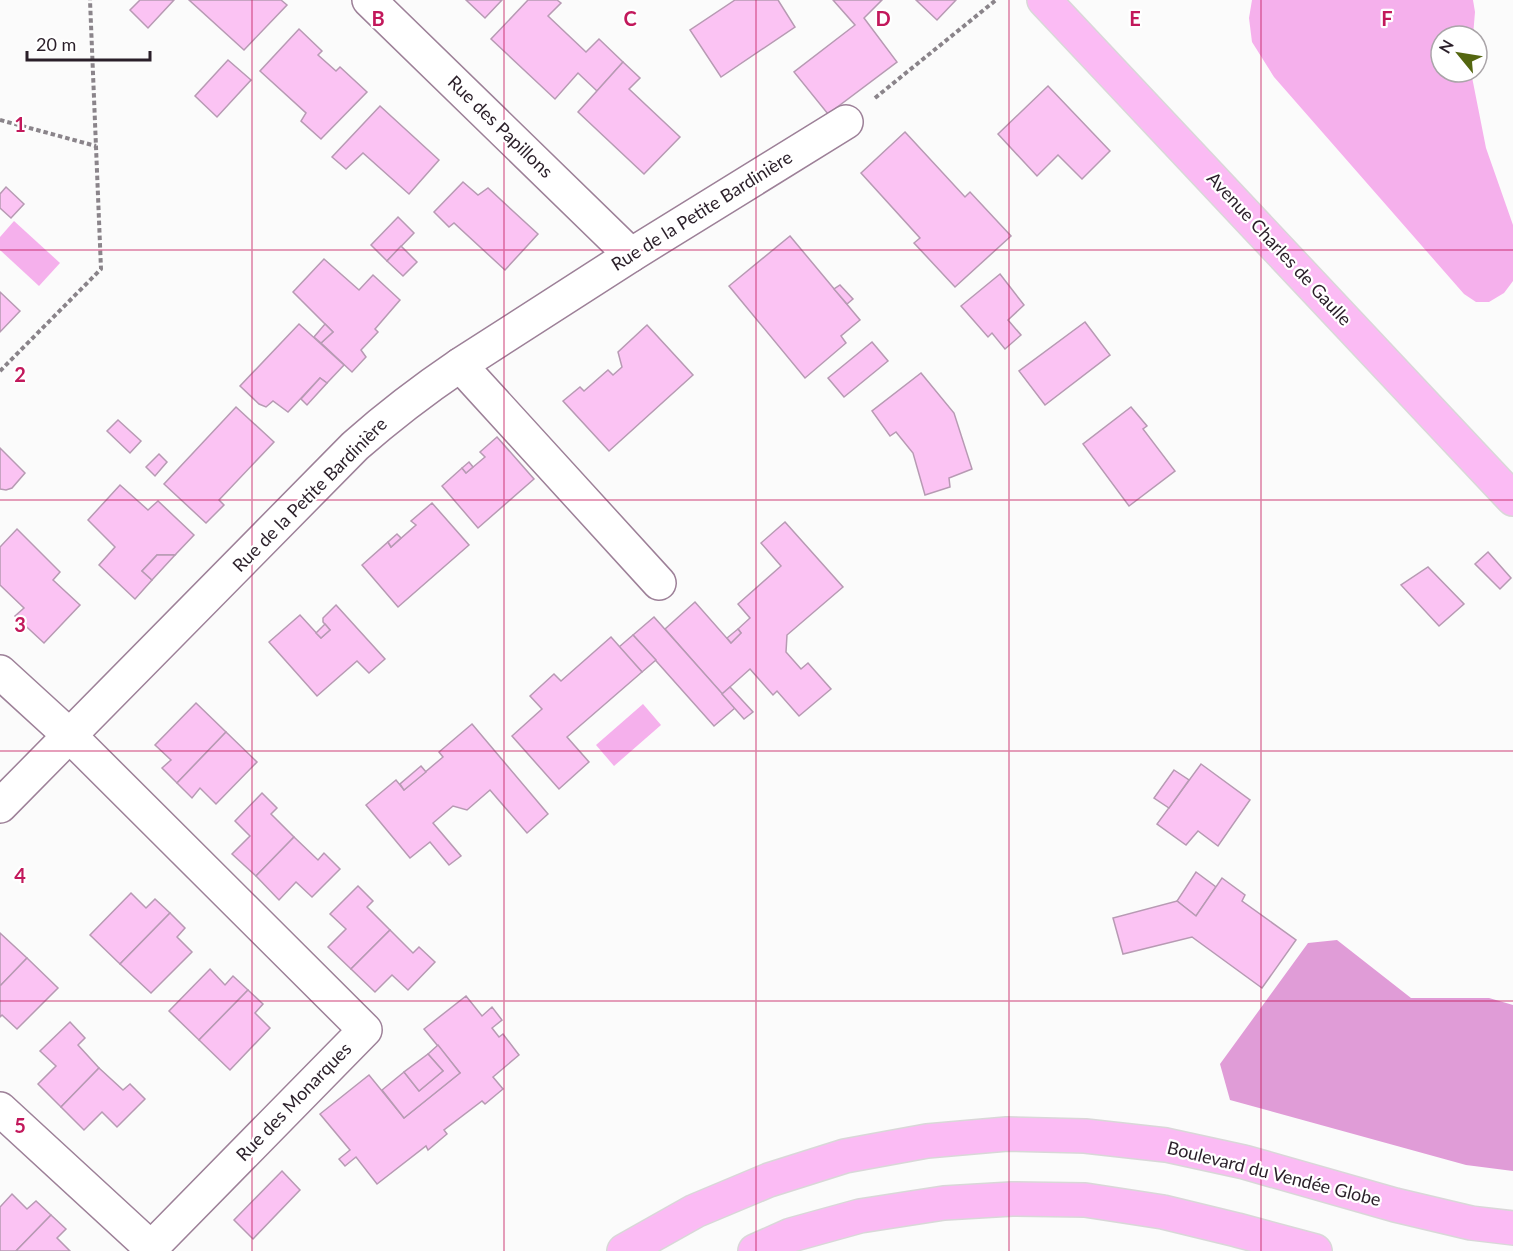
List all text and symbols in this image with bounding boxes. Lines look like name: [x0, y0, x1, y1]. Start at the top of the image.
text: B: [371, 6, 385, 30]
text: C: [623, 6, 637, 30]
text: D: [875, 6, 891, 30]
text: E: [1129, 6, 1141, 30]
text: F: [1381, 6, 1393, 30]
scale bar: [27, 24, 150, 62]
north arrow: [1429, 24, 1489, 84]
text: 20 m: [36, 33, 76, 55]
text: N: [1434, 36, 1457, 56]
street label: Rue des Papillons: [444, 71, 558, 182]
text: 1: [14, 112, 26, 136]
street label: Rue de la Petite Bardinière: [607, 145, 796, 275]
street label: Avenue Charles de Gaulle: [1203, 167, 1357, 330]
text: 2: [14, 362, 26, 386]
street label: Rue de la Petite Bardinière: [228, 413, 391, 576]
text: 3: [14, 612, 26, 636]
text: 4: [14, 863, 26, 887]
street label: Rue des Monarques: [231, 1037, 356, 1165]
text: 5: [14, 1113, 26, 1137]
street label: Boulevard du Vendée Globe: [1165, 1136, 1383, 1210]

